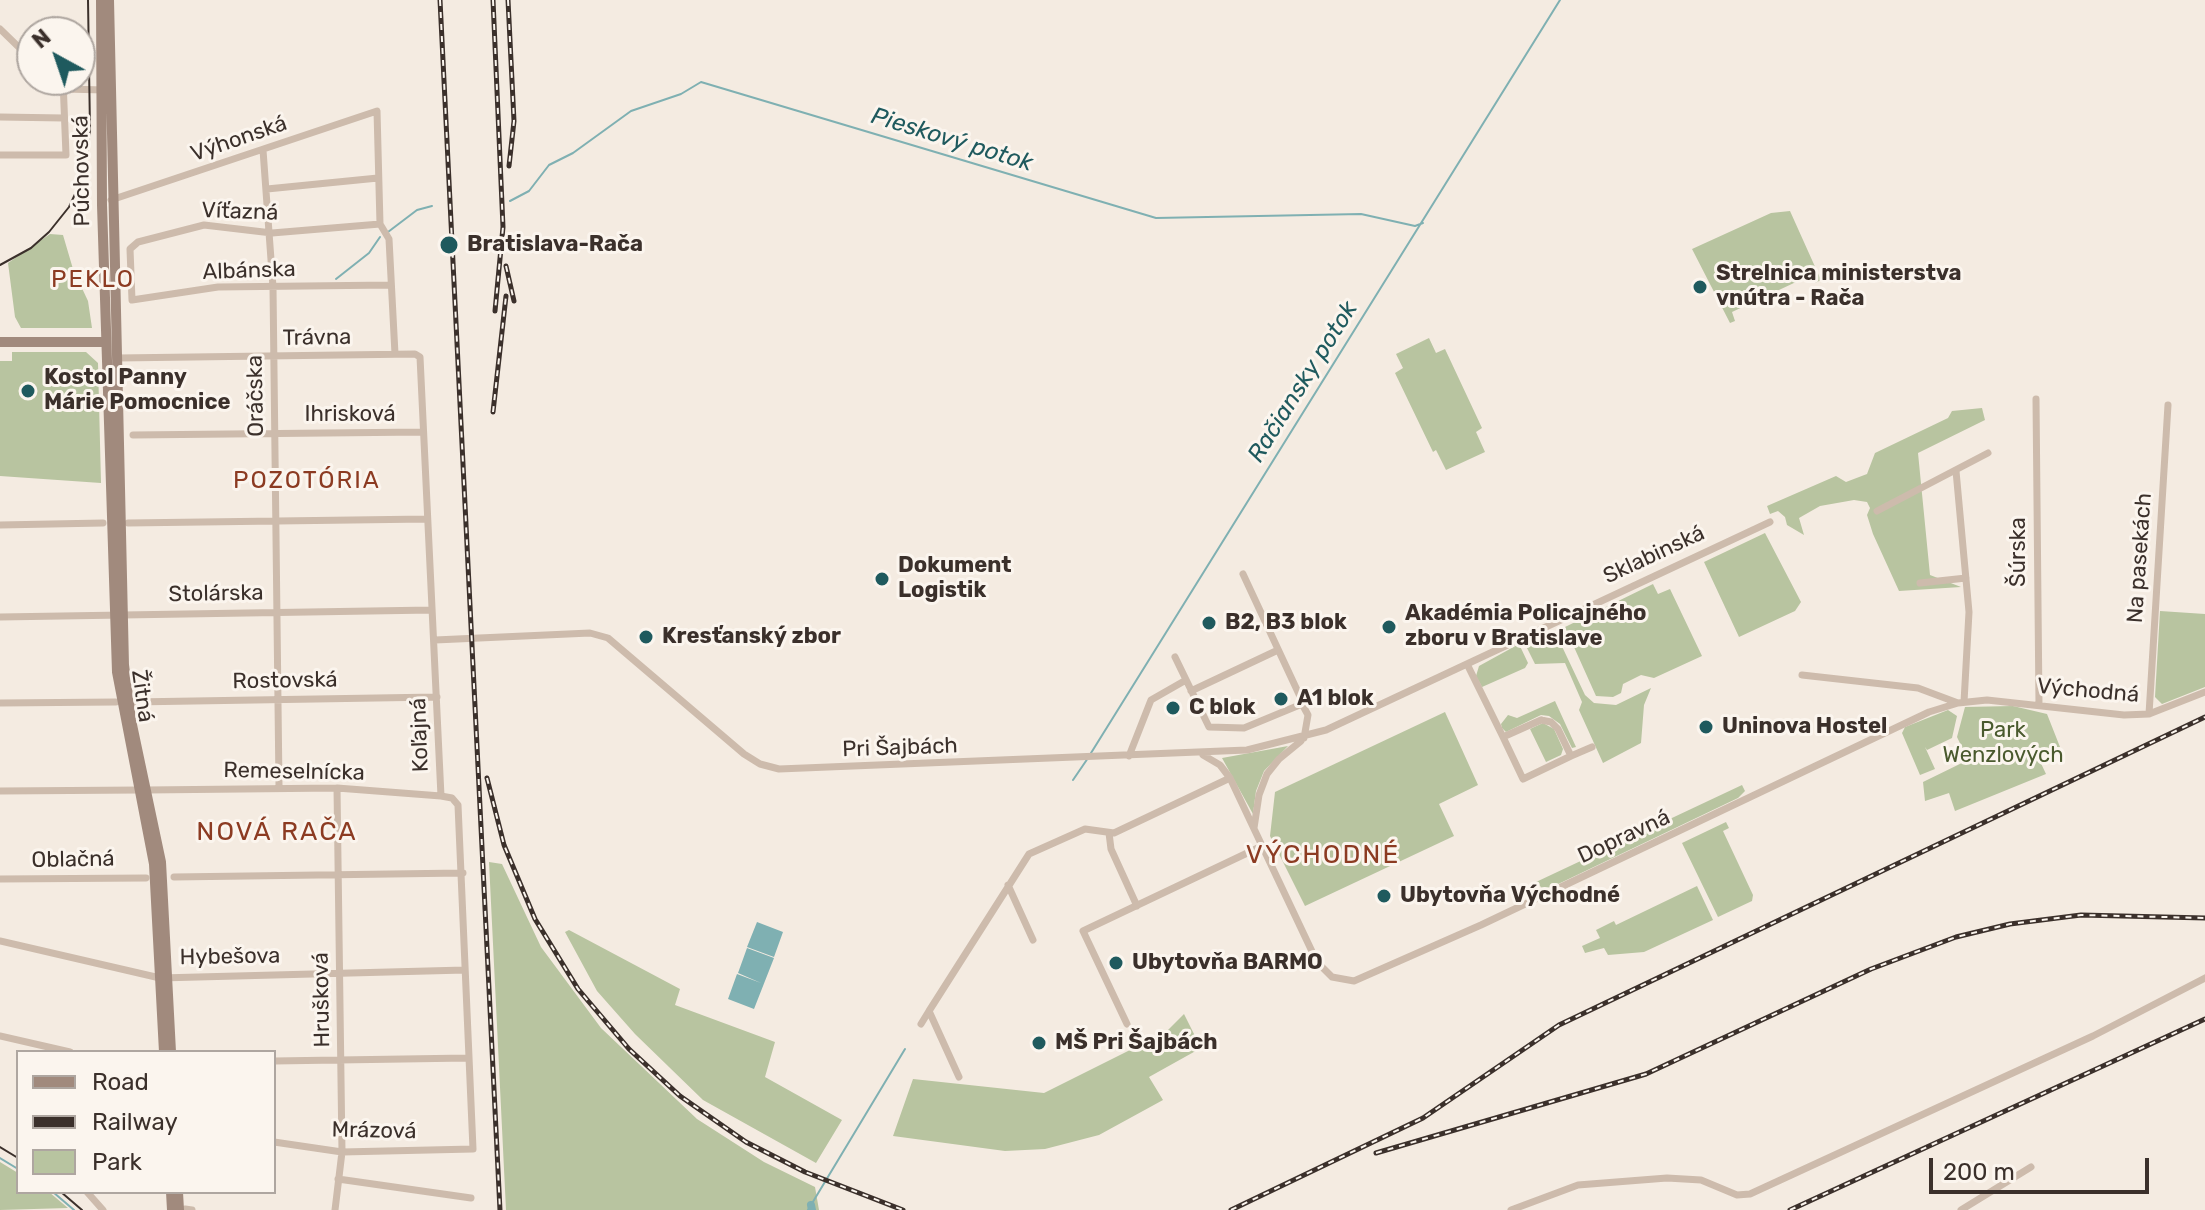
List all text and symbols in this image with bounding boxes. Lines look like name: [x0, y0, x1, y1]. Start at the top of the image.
north arrow: [16, 16, 96, 96]
text: N: [27, 23, 56, 54]
water label: Pieskový potok: [868, 102, 1036, 178]
street label: Výhonská: [187, 110, 291, 168]
street label: Púchovská: [68, 115, 96, 227]
street label: Víťazná: [201, 197, 279, 227]
place label: Bratislava-Rača: [467, 232, 643, 258]
marker: Bratislava-Rača: [438, 234, 460, 256]
street label: Albánska: [202, 256, 296, 286]
place label: Strelnica ministerstva vnútra - Rača: [1716, 261, 1961, 312]
district label: PEKLO: [51, 266, 135, 294]
marker: Strelnica ministerstva vnútra - Rača: [1691, 278, 1709, 296]
water label: Račiansky potok: [1242, 296, 1364, 468]
street label: Trávna: [282, 324, 352, 352]
street label: Oráčska: [242, 355, 270, 437]
place label: Kostol Panny Márie Pomocnice: [44, 365, 230, 416]
marker: Kostol Panny Márie Pomocnice: [19, 382, 37, 400]
street label: Ihrisková: [304, 402, 396, 428]
district label: POZOTÓRIA: [233, 467, 381, 495]
street label: Na pasekách: [2122, 492, 2158, 624]
street label: Šúrska: [2006, 517, 2032, 587]
street label: Sklabinská: [1599, 520, 1709, 590]
place label: Dokument Logistik: [898, 553, 1012, 604]
marker: Dokument Logistik: [873, 570, 891, 588]
street label: Stolárska: [168, 580, 264, 608]
place label: Akadémia Policajného zboru v Bratislave: [1405, 601, 1646, 652]
place label: B2, B3 blok: [1225, 610, 1347, 636]
marker: B2, B3 blok: [1200, 614, 1218, 632]
marker: Akadémia Policajného zboru v Bratislave: [1380, 618, 1398, 636]
place label: Kresťanský zbor: [662, 624, 841, 650]
marker: Kresťanský zbor: [637, 628, 655, 646]
street label: Rostovská: [232, 667, 338, 695]
street label: Žitná: [125, 668, 159, 724]
street label: Východná: [2036, 673, 2140, 709]
place label: A1 blok: [1297, 686, 1374, 712]
marker: A1 blok: [1272, 690, 1290, 708]
place label: C blok: [1189, 695, 1256, 721]
street label: Koľajná: [406, 697, 434, 773]
marker: C blok: [1164, 699, 1182, 717]
place label: Uninova Hostel: [1722, 714, 1887, 740]
marker: Uninova Hostel: [1697, 718, 1715, 736]
park label: Park Wenzlových: [1942, 718, 2064, 770]
street label: Pri Šajbách: [842, 733, 958, 763]
street label: Remeselnícka: [223, 758, 365, 786]
street label: Dopravná: [1574, 804, 1674, 870]
district label: NOVÁ RAČA: [196, 816, 358, 848]
district label: VÝCHODNÉ: [1246, 839, 1400, 871]
street label: Oblačná: [31, 846, 115, 874]
place label: Ubytovňa Východné: [1400, 883, 1620, 909]
marker: Ubytovňa Východné: [1375, 887, 1393, 905]
street label: Hybešova: [179, 943, 281, 971]
place label: Ubytovňa BARMO: [1132, 950, 1323, 976]
street label: Hrušková: [308, 952, 336, 1048]
marker: Ubytovňa BARMO: [1107, 954, 1125, 972]
place label: MŠ Pri Šajbách: [1055, 1030, 1217, 1056]
marker: MŠ Pri Šajbách: [1030, 1034, 1048, 1052]
legend: [16, 1050, 276, 1194]
text: Road: [92, 1068, 149, 1096]
text: Railway: [92, 1108, 178, 1136]
street label: Mrázová: [331, 1117, 417, 1145]
scale bar: [1933, 1142, 2153, 1192]
text: Park: [92, 1148, 142, 1176]
text: 200 m: [1943, 1158, 2015, 1186]

